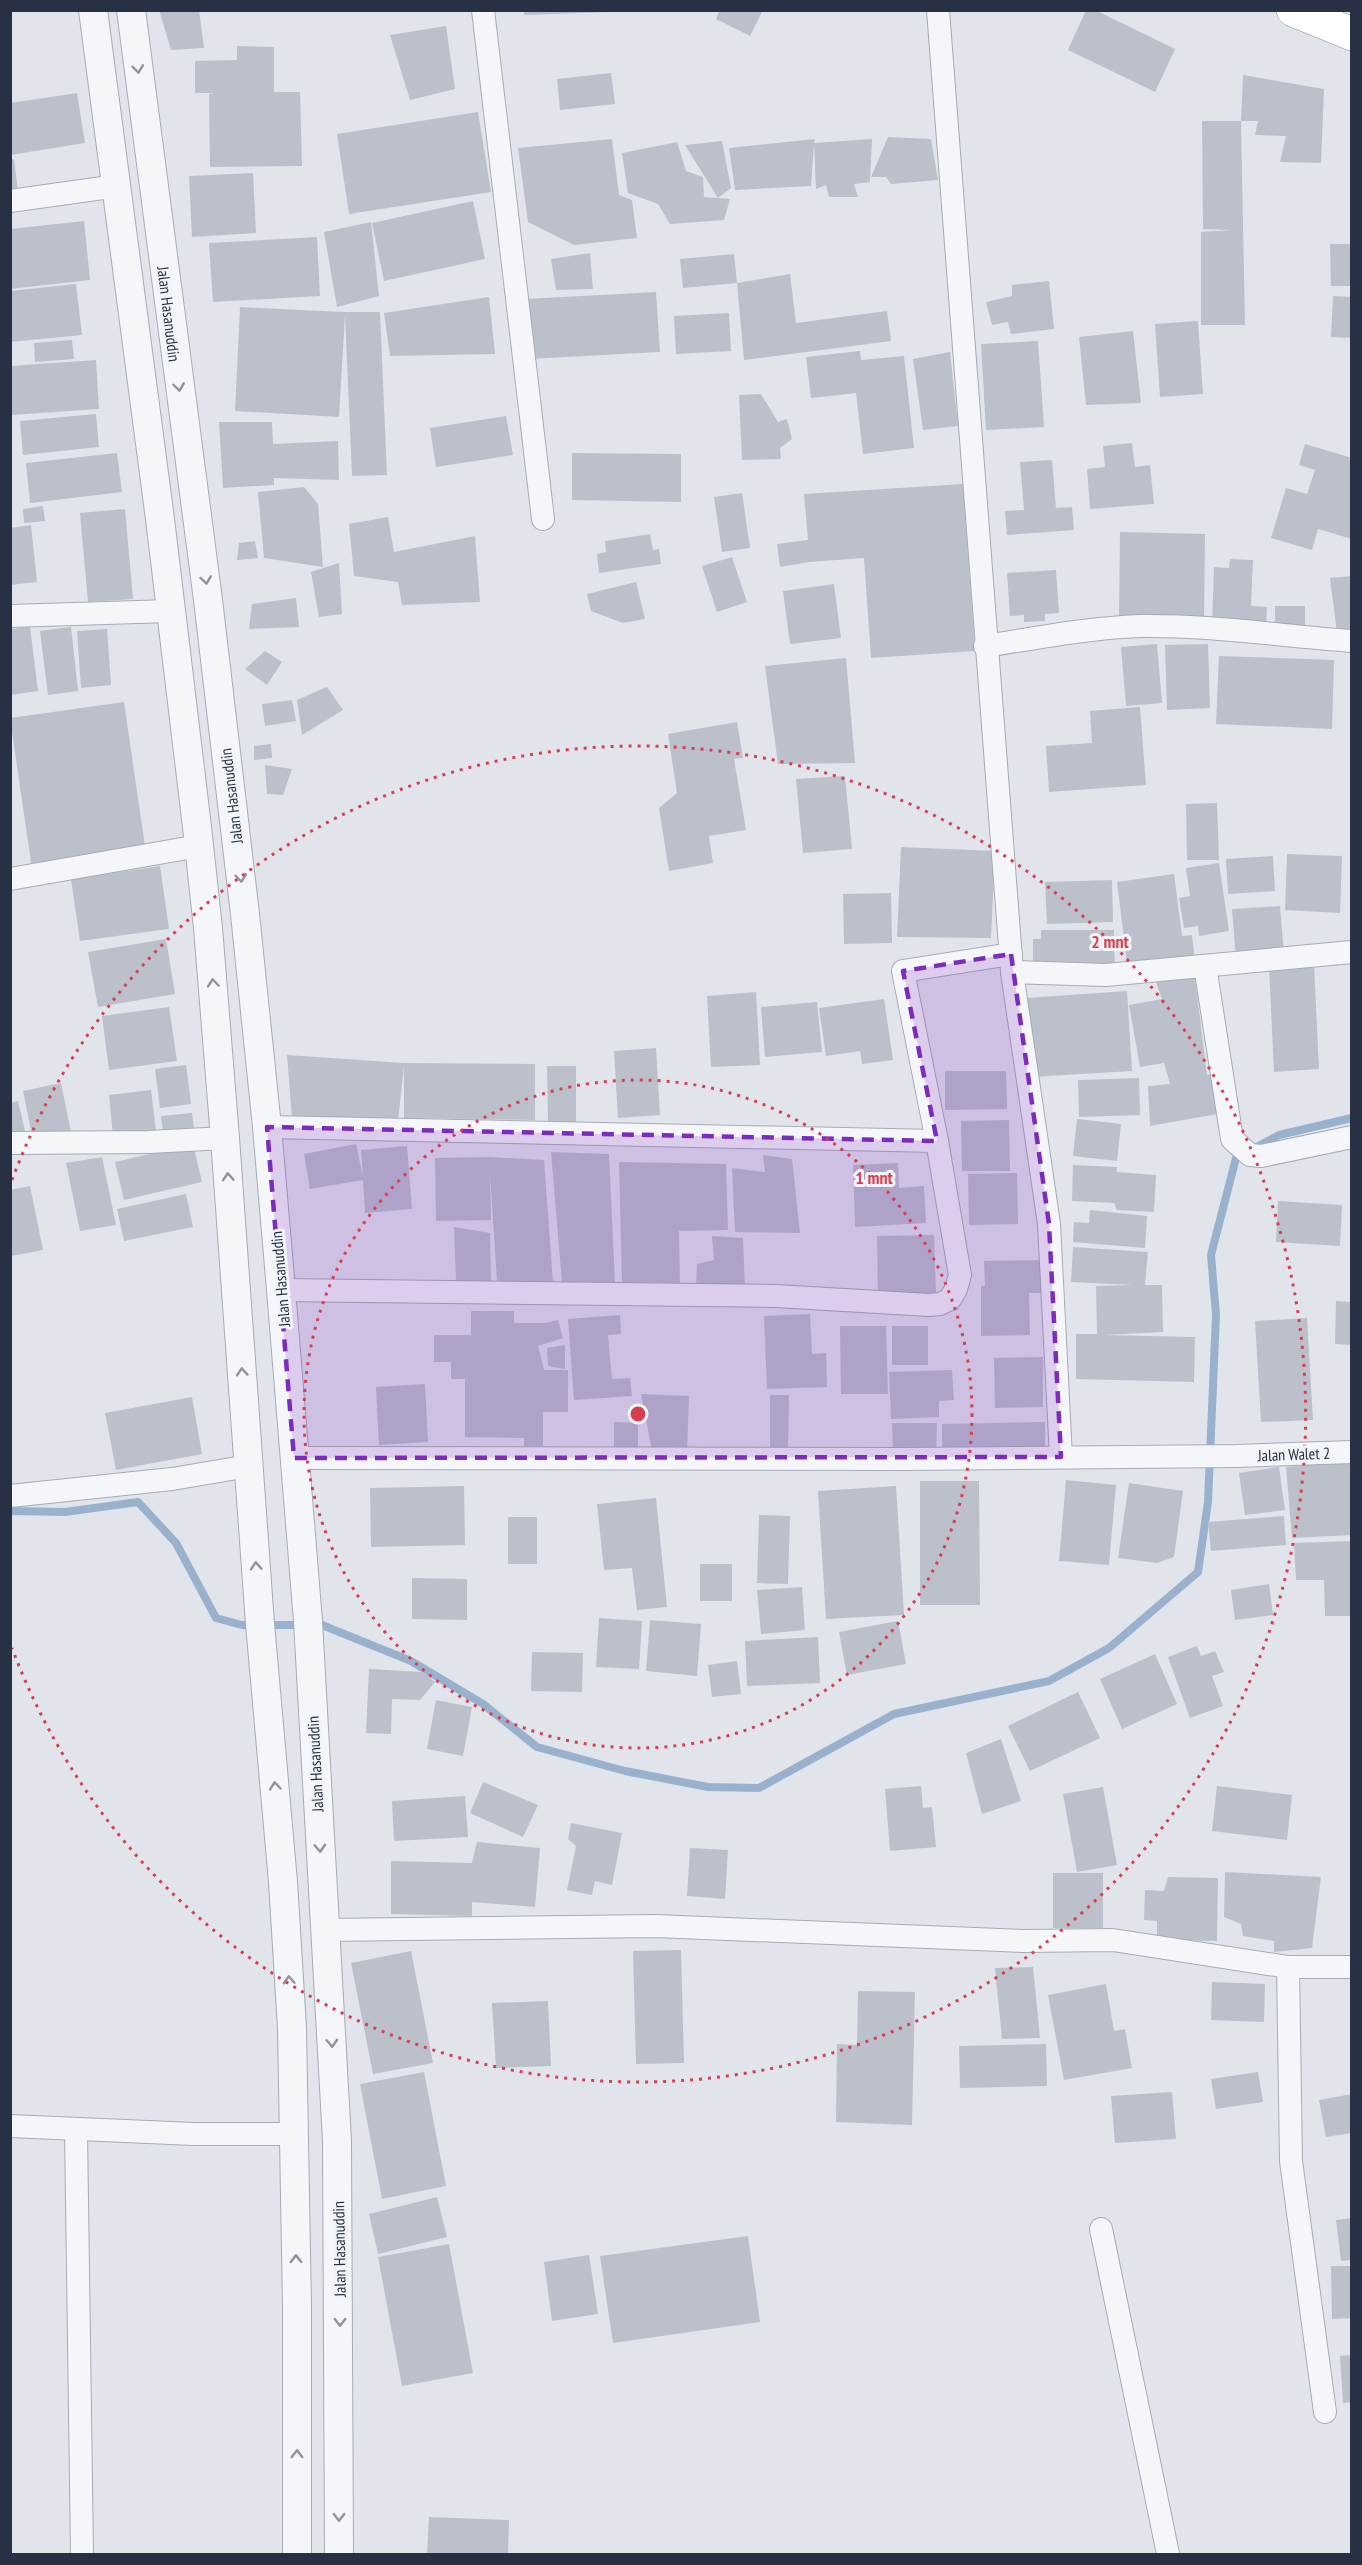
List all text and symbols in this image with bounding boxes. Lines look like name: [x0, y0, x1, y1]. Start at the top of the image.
one-way arrow: [132, 64, 144, 73]
street label: Jalan Hasanuddin: [153, 264, 185, 363]
one-way arrow: [172, 382, 185, 392]
one-way arrow: [199, 576, 211, 585]
street label: Jalan Hasanuddin: [215, 747, 247, 846]
one-way arrow: [234, 873, 247, 883]
text: 2 mnt: [1091, 930, 1130, 953]
one-way arrow: [206, 978, 219, 987]
text: 1 mnt: [855, 1166, 894, 1189]
one-way arrow: [222, 1173, 235, 1182]
street label: Jalan Hasanuddin: [266, 1230, 294, 1329]
one-way arrow: [236, 1367, 249, 1376]
centre of rings: [628, 1404, 648, 1424]
street label: Jalan Walet 2: [1256, 1443, 1331, 1465]
one-way arrow: [250, 1562, 263, 1571]
street label: Jalan Hasanuddin: [303, 1716, 328, 1813]
one-way arrow: [269, 1781, 282, 1790]
one-way arrow: [313, 1844, 326, 1853]
one-way arrow: [283, 1976, 296, 1985]
one-way arrow: [326, 2038, 339, 2047]
street label: Jalan Hasanuddin: [328, 2201, 350, 2298]
one-way arrow: [290, 2255, 303, 2264]
one-way arrow: [334, 2317, 346, 2326]
one-way arrow: [290, 2450, 303, 2459]
one-way arrow: [333, 2512, 345, 2521]

